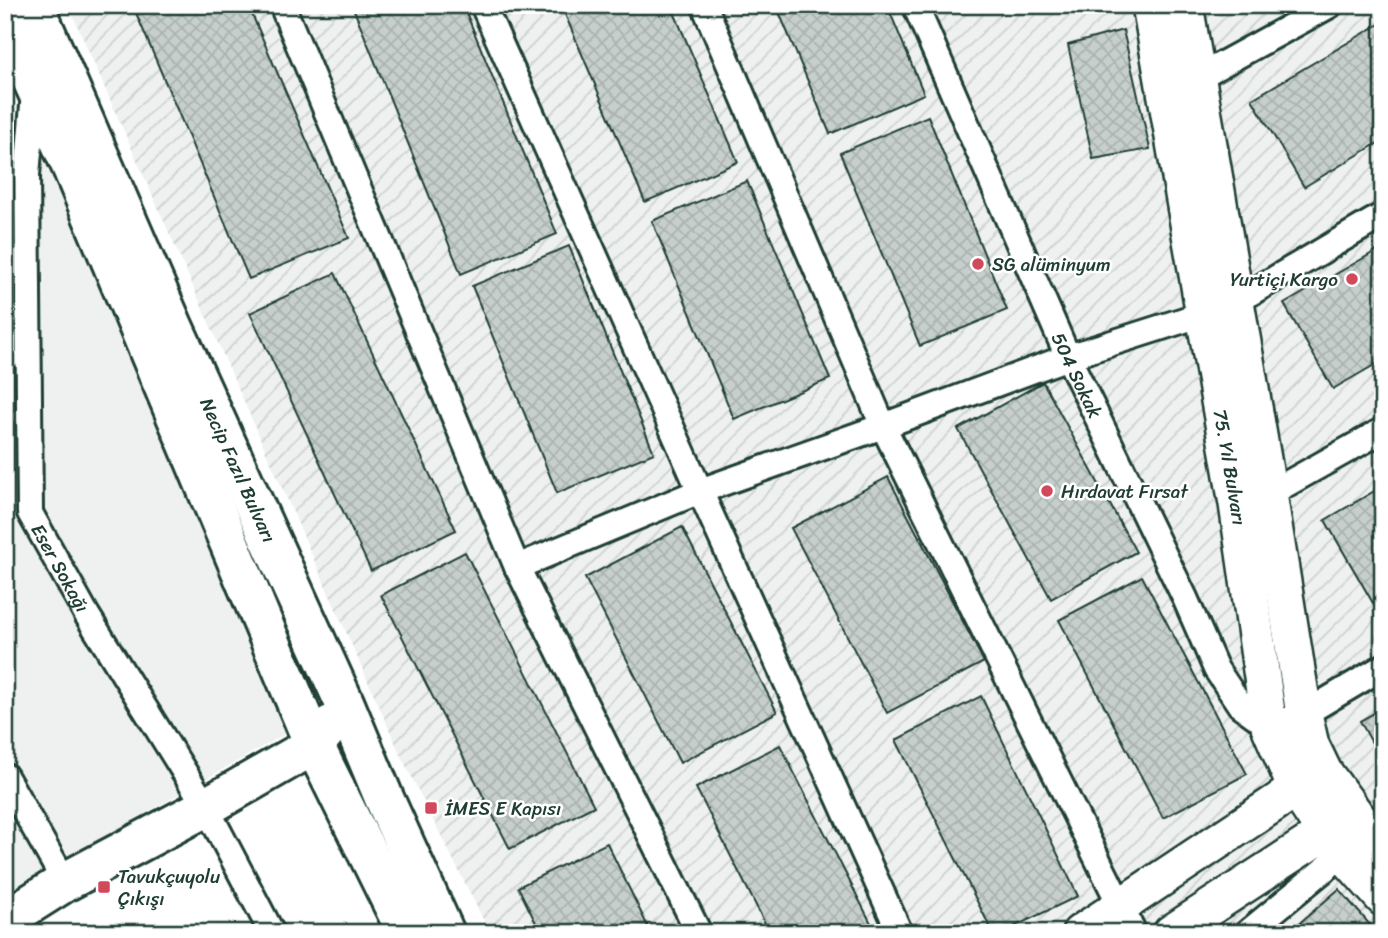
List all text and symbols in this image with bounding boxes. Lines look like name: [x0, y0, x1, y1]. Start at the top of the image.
place label: SG alüminyum: [992, 248, 1111, 281]
marker: SG alüminyum: [970, 256, 986, 272]
place label: Yurtiçi Kargo: [1230, 263, 1338, 296]
marker: Yurtiçi Kargo: [1344, 271, 1360, 287]
street label: 504 Sokak: [1042, 327, 1111, 424]
street label: Necip Fazıl Bulvarı: [191, 392, 285, 548]
street label: 75. Yıl Bulvarı: [1204, 407, 1256, 527]
place label: Hırdavat Fırsat: [1061, 475, 1189, 508]
marker: Hırdavat Fırsat: [1039, 483, 1055, 499]
street label: Eser Sokağı: [22, 517, 98, 619]
place label: İMES E Kapısı: [444, 792, 561, 825]
marker: İMES E Kapısı: [423, 800, 439, 816]
place label: Tavukçuyolu Çıkışı: [118, 860, 220, 915]
marker: Tavukçuyolu Çıkışı: [96, 879, 112, 895]

